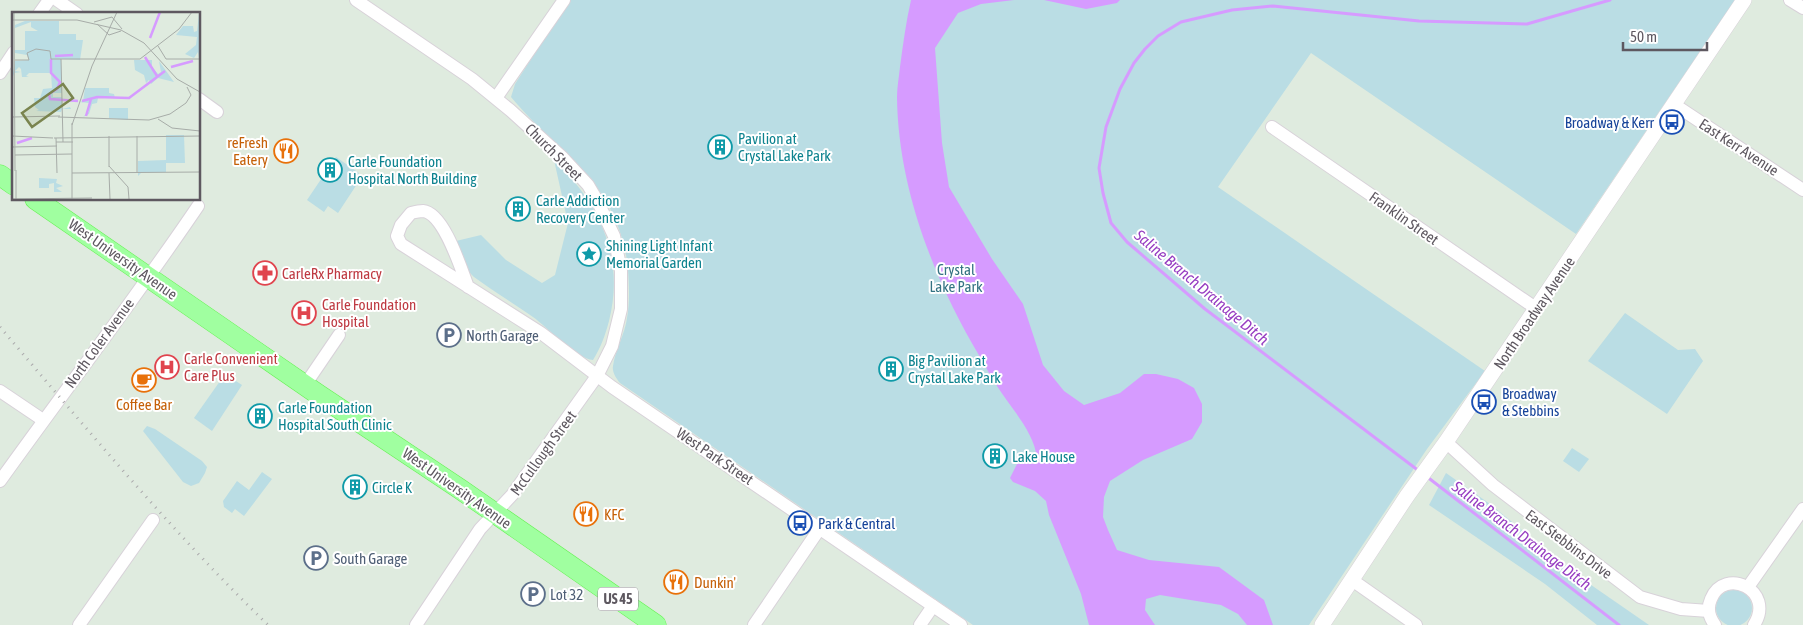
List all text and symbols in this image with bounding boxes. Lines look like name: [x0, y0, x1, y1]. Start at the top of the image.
inset map: [12, 12, 200, 200]
scale bar: [1623, 20, 1707, 52]
text: 50 m: [1630, 28, 1657, 45]
bus stop icon: Broadway & Kerr: [1659, 109, 1685, 135]
place label: Broadway & Kerr: [1565, 114, 1655, 131]
street label: East Kerr Avenue: [1696, 115, 1782, 179]
street label: Church Street: [522, 120, 586, 184]
place label: Pavilion at Crystal Lake Park: [738, 130, 831, 164]
place label: reFresh Eatery: [227, 134, 268, 168]
building icon: Pavilion at Crystal Lake Park: [707, 134, 733, 160]
restaurant icon: reFresh Eatery: [273, 138, 299, 164]
place label: Carle Foundation Hospital North Building: [348, 153, 477, 187]
building icon: Carle Foundation Hospital North Building: [317, 157, 343, 183]
street label: Franklin Street: [1366, 188, 1442, 248]
place label: Carle Addiction Recovery Center: [536, 192, 625, 226]
building icon: Carle Addiction Recovery Center: [505, 196, 531, 222]
street label: West University Avenue: [65, 215, 181, 303]
water label: Saline Branch Drainage Ditch: [1130, 225, 1273, 349]
place label: Shining Light Infant Memorial Garden: [606, 237, 713, 271]
place icon: Shining Light Infant Memorial Garden: [576, 241, 602, 267]
street label: North Broadway Avenue: [1490, 253, 1578, 372]
pharmacy icon: CarleRx Pharmacy: [252, 260, 278, 286]
park label: Crystal Lake Park: [930, 261, 983, 295]
place label: CarleRx Pharmacy: [282, 265, 382, 282]
street label: North Coler Avenue: [61, 295, 137, 391]
place label: Carle Foundation Hospital: [322, 296, 416, 330]
hospital icon: Carle Foundation Hospital: [291, 300, 317, 326]
parking icon: North Garage: [436, 322, 462, 348]
place label: North Garage: [466, 327, 539, 344]
place label: Carle Convenient Care Plus: [184, 350, 278, 384]
place label: Big Pavilion at Crystal Lake Park: [908, 352, 1001, 386]
hospital icon: Carle Convenient Care Plus: [154, 354, 180, 380]
building icon: Big Pavilion at Crystal Lake Park: [878, 356, 904, 382]
cafe icon: Coffee Bar: [131, 367, 157, 393]
place label: Broadway & Stebbins: [1502, 385, 1559, 419]
bus stop icon: Broadway & Stebbins: [1471, 389, 1497, 415]
place label: Coffee Bar: [116, 396, 173, 413]
place label: Carle Foundation Hospital South Clinic: [278, 399, 392, 433]
building icon: Carle Foundation Hospital South Clinic: [247, 403, 273, 429]
street label: McCullough Street: [507, 407, 579, 499]
street label: West Park Street: [673, 424, 757, 488]
building icon: Lake House: [982, 443, 1008, 469]
street label: West University Avenue: [399, 444, 515, 532]
place label: Lake House: [1012, 448, 1075, 465]
building icon: Circle K: [342, 474, 368, 500]
water label: Saline Branch Drainage Ditch: [1448, 476, 1595, 594]
place label: Circle K: [372, 479, 413, 496]
restaurant icon: KFC: [573, 501, 599, 527]
place label: KFC: [604, 506, 624, 523]
street label: East Stebbins Drive: [1522, 506, 1616, 582]
bus stop icon: Park & Central: [787, 510, 813, 536]
place label: Park & Central: [818, 515, 895, 532]
parking icon: South Garage: [303, 545, 329, 571]
place label: South Garage: [334, 550, 407, 567]
restaurant icon: Dunkin': [663, 569, 689, 595]
place label: Dunkin': [694, 574, 736, 591]
parking icon: Lot 32: [520, 581, 546, 607]
place label: Lot 32: [550, 586, 583, 603]
road number: US 45: [598, 588, 638, 610]

